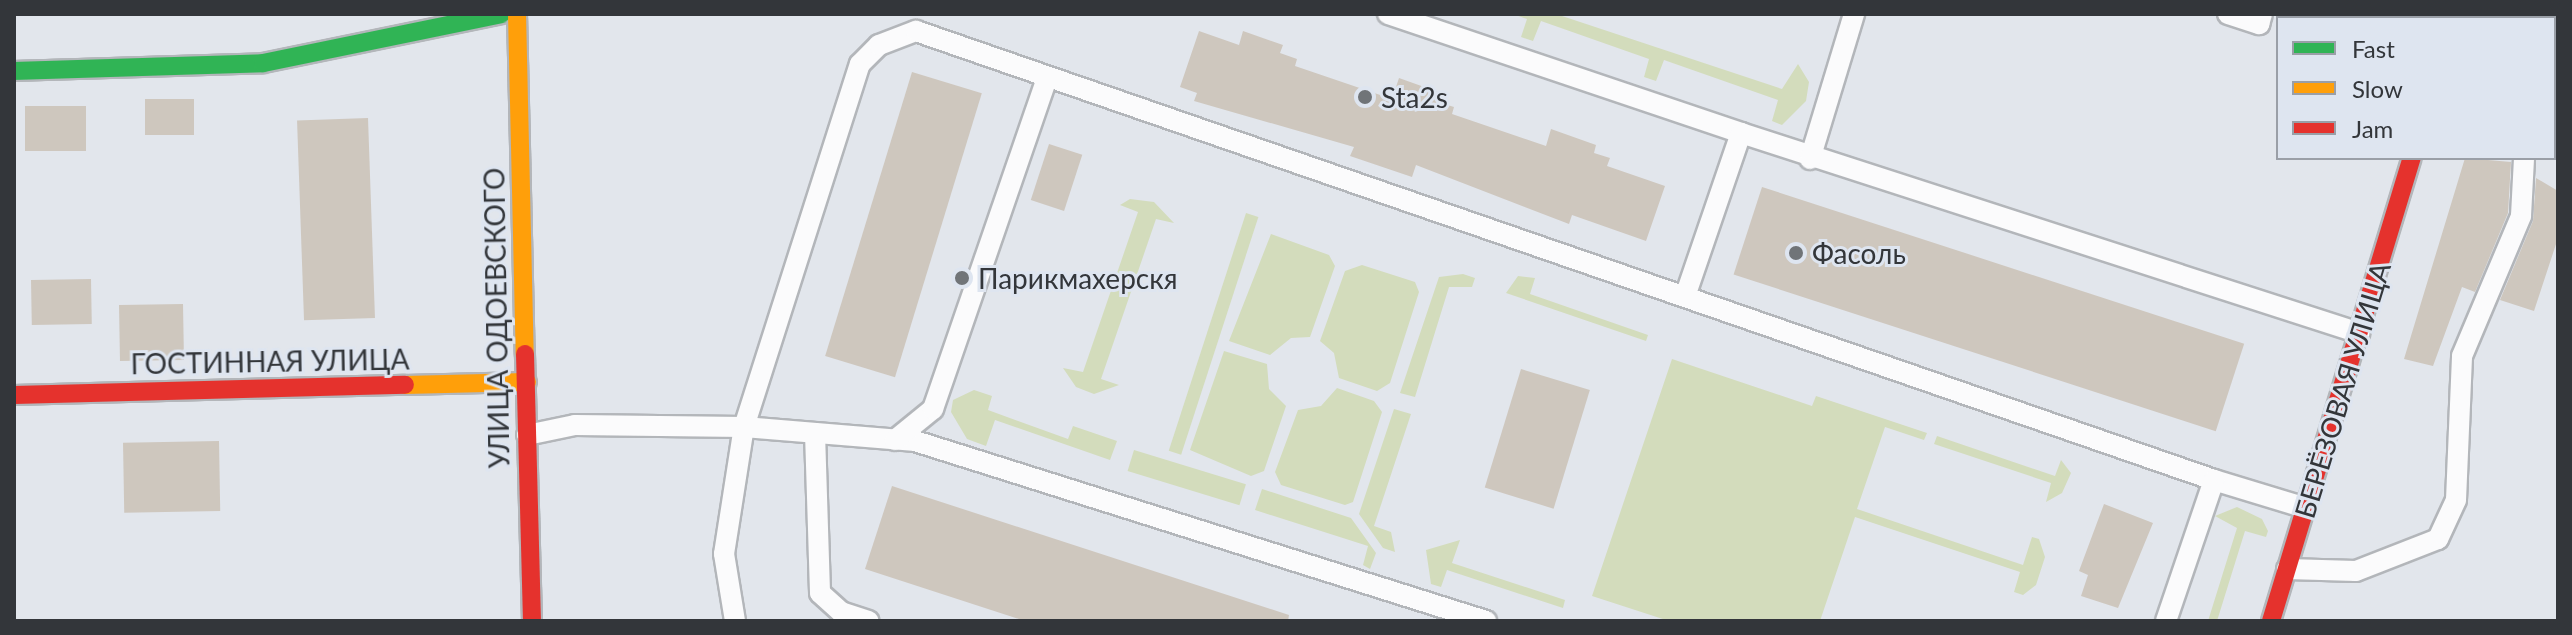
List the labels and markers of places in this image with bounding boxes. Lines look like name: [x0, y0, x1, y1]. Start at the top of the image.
place label: Sta2s: [1381, 80, 1448, 114]
marker: Sta2s: [1356, 88, 1374, 106]
place label: Фасоль: [1812, 236, 1906, 270]
marker: Фасоль: [1787, 244, 1805, 262]
place label: Парикмахерскя: [978, 261, 1177, 295]
marker: Парикмахерскя: [953, 269, 971, 287]

